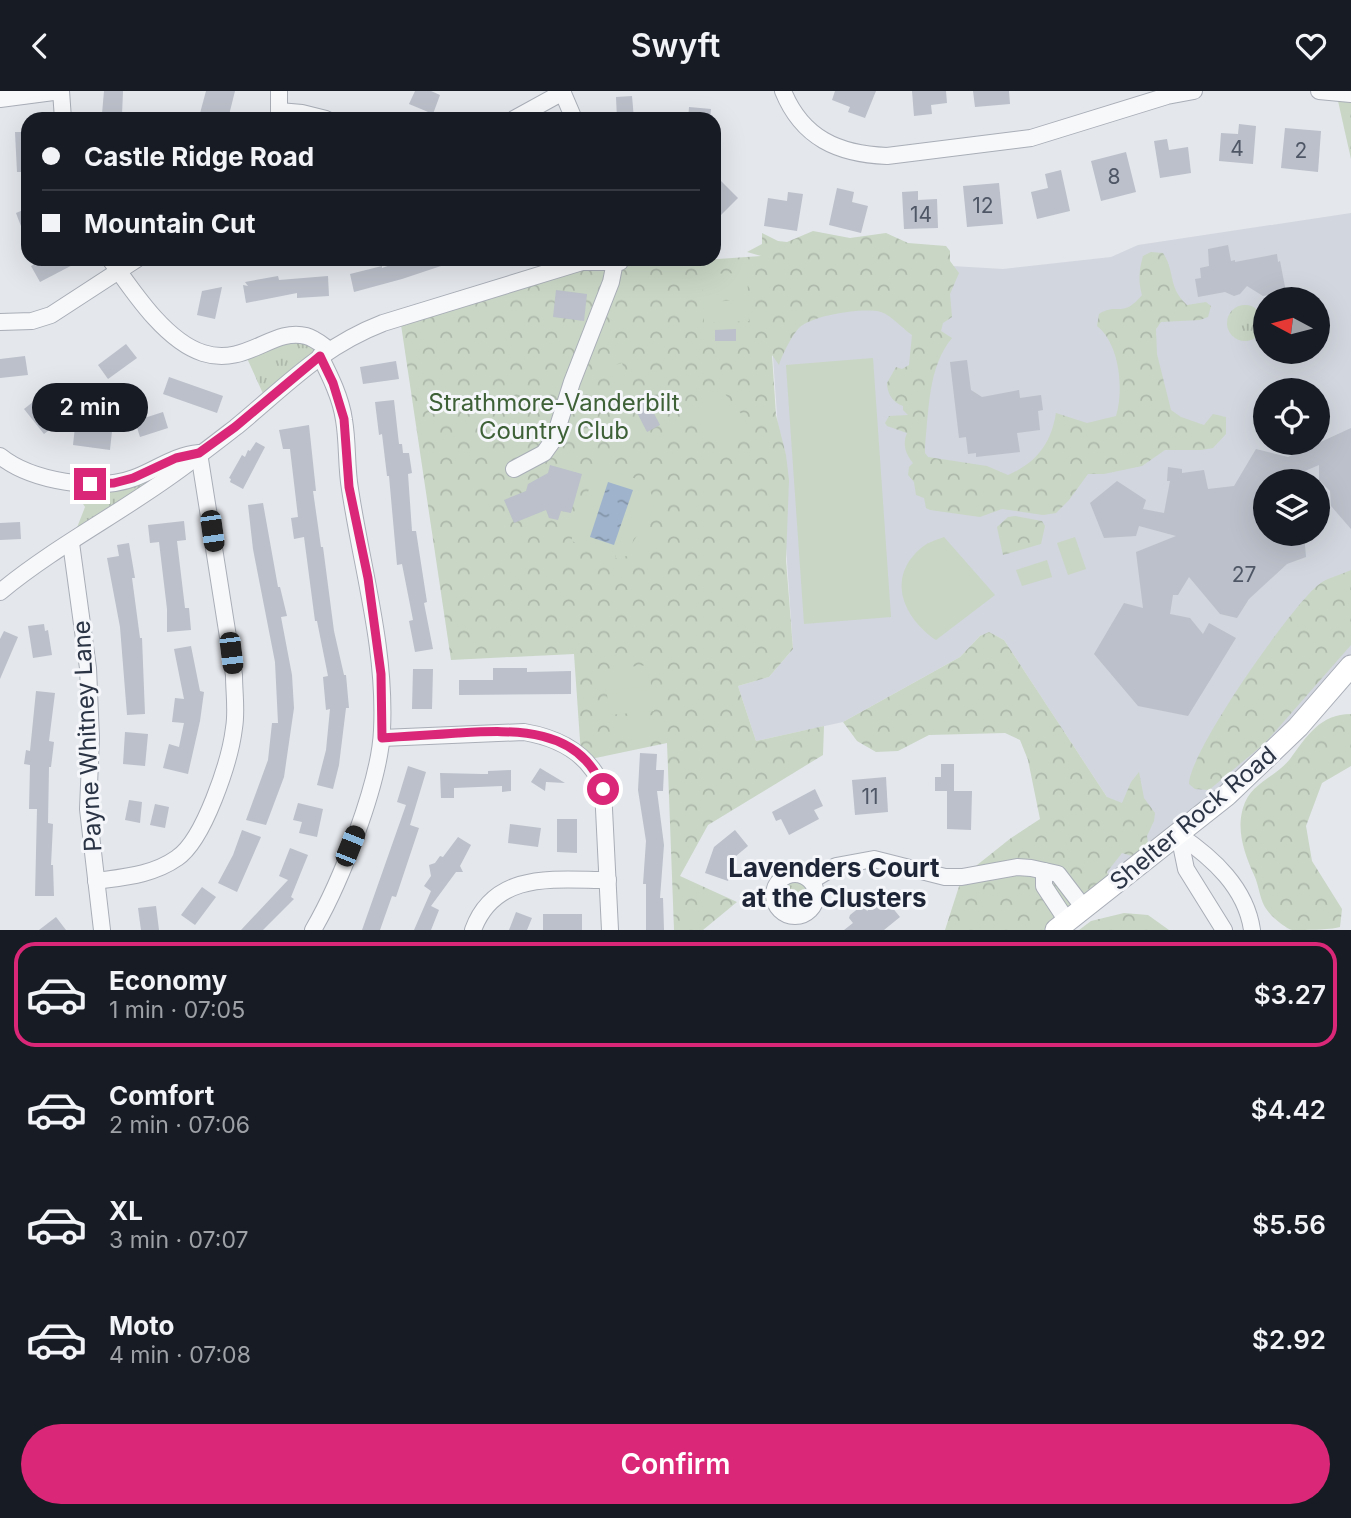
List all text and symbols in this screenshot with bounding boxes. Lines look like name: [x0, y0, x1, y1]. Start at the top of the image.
text: Swyft: [631, 26, 720, 65]
icon: back: [21, 27, 59, 65]
icon: heart: [1292, 27, 1330, 65]
house number: 4: [1230, 136, 1244, 161]
house number: 2: [1295, 138, 1307, 163]
text: Castle Ridge Road: [84, 141, 314, 172]
house number: 8: [1108, 164, 1121, 189]
house number: 12: [972, 193, 994, 218]
house number: 14: [910, 202, 932, 227]
text: Mountain Cut: [84, 208, 256, 239]
north arrow: [1253, 287, 1330, 364]
map controls: [1253, 287, 1330, 546]
button: locate: [1253, 378, 1330, 455]
callout: 2 min: [32, 383, 148, 431]
park label: Strathmore-Vanderbilt Country Club: [428, 388, 680, 445]
text: 2 min: [60, 393, 120, 421]
route end: [74, 468, 106, 500]
button: layers: [1253, 469, 1330, 546]
car: [199, 509, 226, 553]
house number: 27: [1232, 562, 1256, 587]
street label: Payne Whitney Lane: [66, 620, 108, 852]
car: [219, 631, 244, 675]
street label: Shelter Rock Road: [1104, 740, 1282, 896]
route start: [587, 773, 619, 805]
house number: 11: [861, 784, 879, 809]
car: [333, 823, 368, 869]
district label: Lavenders Court at the Clusters: [728, 852, 940, 913]
icon: car: [25, 963, 88, 1026]
text: Economy: [109, 965, 227, 996]
text: $3.27: [1254, 979, 1326, 1010]
text: 1 min · 07:05: [109, 996, 245, 1024]
icon: car: [25, 1078, 88, 1141]
text: Comfort: [109, 1080, 214, 1111]
text: $4.42: [1251, 1094, 1326, 1125]
text: 2 min · 07:06: [109, 1111, 250, 1139]
icon: car: [25, 1193, 88, 1256]
text: XL: [109, 1195, 143, 1226]
text: $5.56: [1252, 1209, 1326, 1240]
text: 3 min · 07:07: [109, 1226, 249, 1254]
icon: car: [25, 1308, 88, 1371]
text: Moto: [109, 1310, 174, 1341]
text: $2.92: [1252, 1324, 1326, 1355]
text: 4 min · 07:08: [109, 1341, 251, 1369]
button: Confirm: [21, 1424, 1330, 1504]

